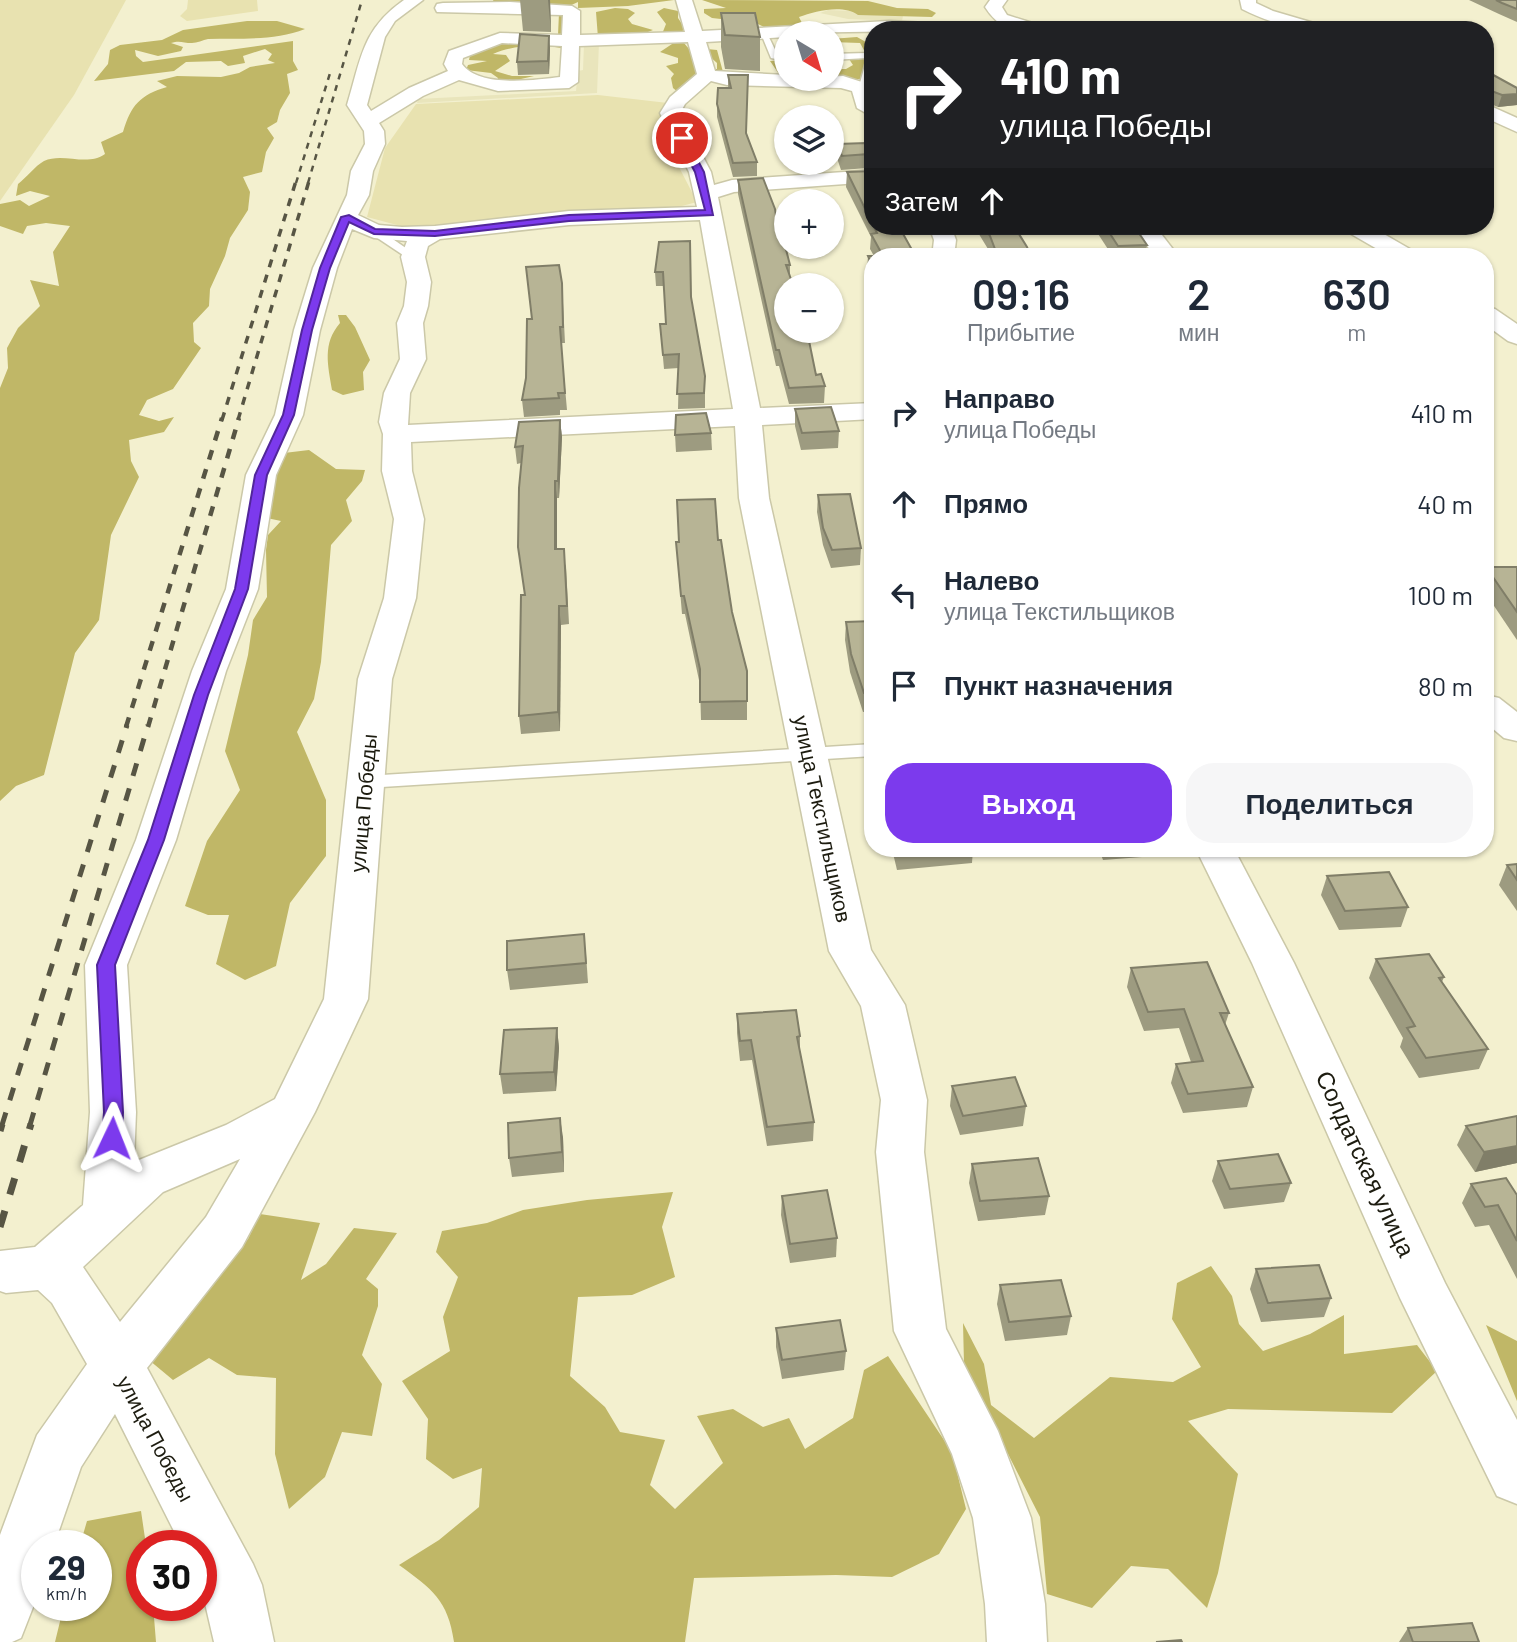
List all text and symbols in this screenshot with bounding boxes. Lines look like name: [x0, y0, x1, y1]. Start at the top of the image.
north arrow: [774, 21, 844, 91]
map controls: [774, 21, 844, 343]
text: 410 m: [1000, 45, 1121, 104]
icon: right: [885, 49, 976, 140]
button: layers: [774, 105, 844, 175]
text: улица Победы: [1000, 105, 1212, 143]
pin: [652, 108, 712, 168]
icon: arrive: [663, 119, 701, 157]
icon: ahead: [973, 182, 1011, 220]
text: Затем: [885, 185, 959, 216]
button: +: [774, 189, 844, 259]
text: 09:16: [972, 268, 1070, 318]
text: 2: [1187, 268, 1210, 318]
text: 630: [1323, 268, 1391, 318]
button: −: [774, 273, 844, 343]
text: Прибытие: [967, 318, 1075, 346]
text: мин: [1178, 318, 1220, 346]
text: m: [1347, 318, 1366, 346]
text: Направо: [944, 382, 1055, 413]
icon: right: [885, 394, 923, 432]
text: 410 m: [1411, 397, 1473, 428]
text: улица Победы: [944, 415, 1096, 443]
icon: ahead: [885, 485, 923, 523]
text: Прямо: [944, 487, 1028, 518]
text: 40 m: [1417, 488, 1473, 519]
text: Налево: [944, 564, 1039, 595]
icon: left: [885, 576, 923, 614]
text: 100 m: [1408, 579, 1473, 610]
text: улица Текстильщиков: [944, 597, 1175, 625]
icon: arrive: [885, 667, 923, 705]
text: Пункт назначения: [944, 669, 1173, 700]
text: 80 m: [1418, 670, 1473, 701]
street label: улица Текстильщиков: [789, 713, 858, 924]
street label: улица Победы: [344, 733, 381, 873]
button: Выход: [885, 763, 1172, 843]
button: Поделиться: [1186, 763, 1473, 843]
street label: Солдатская улица: [1311, 1066, 1422, 1262]
position arrow: [75, 1101, 149, 1175]
street label: улица Победы: [113, 1371, 200, 1506]
speed limit sign: 30: [126, 1530, 217, 1621]
text: 29: [47, 1545, 86, 1587]
text: km/h: [46, 1582, 87, 1604]

